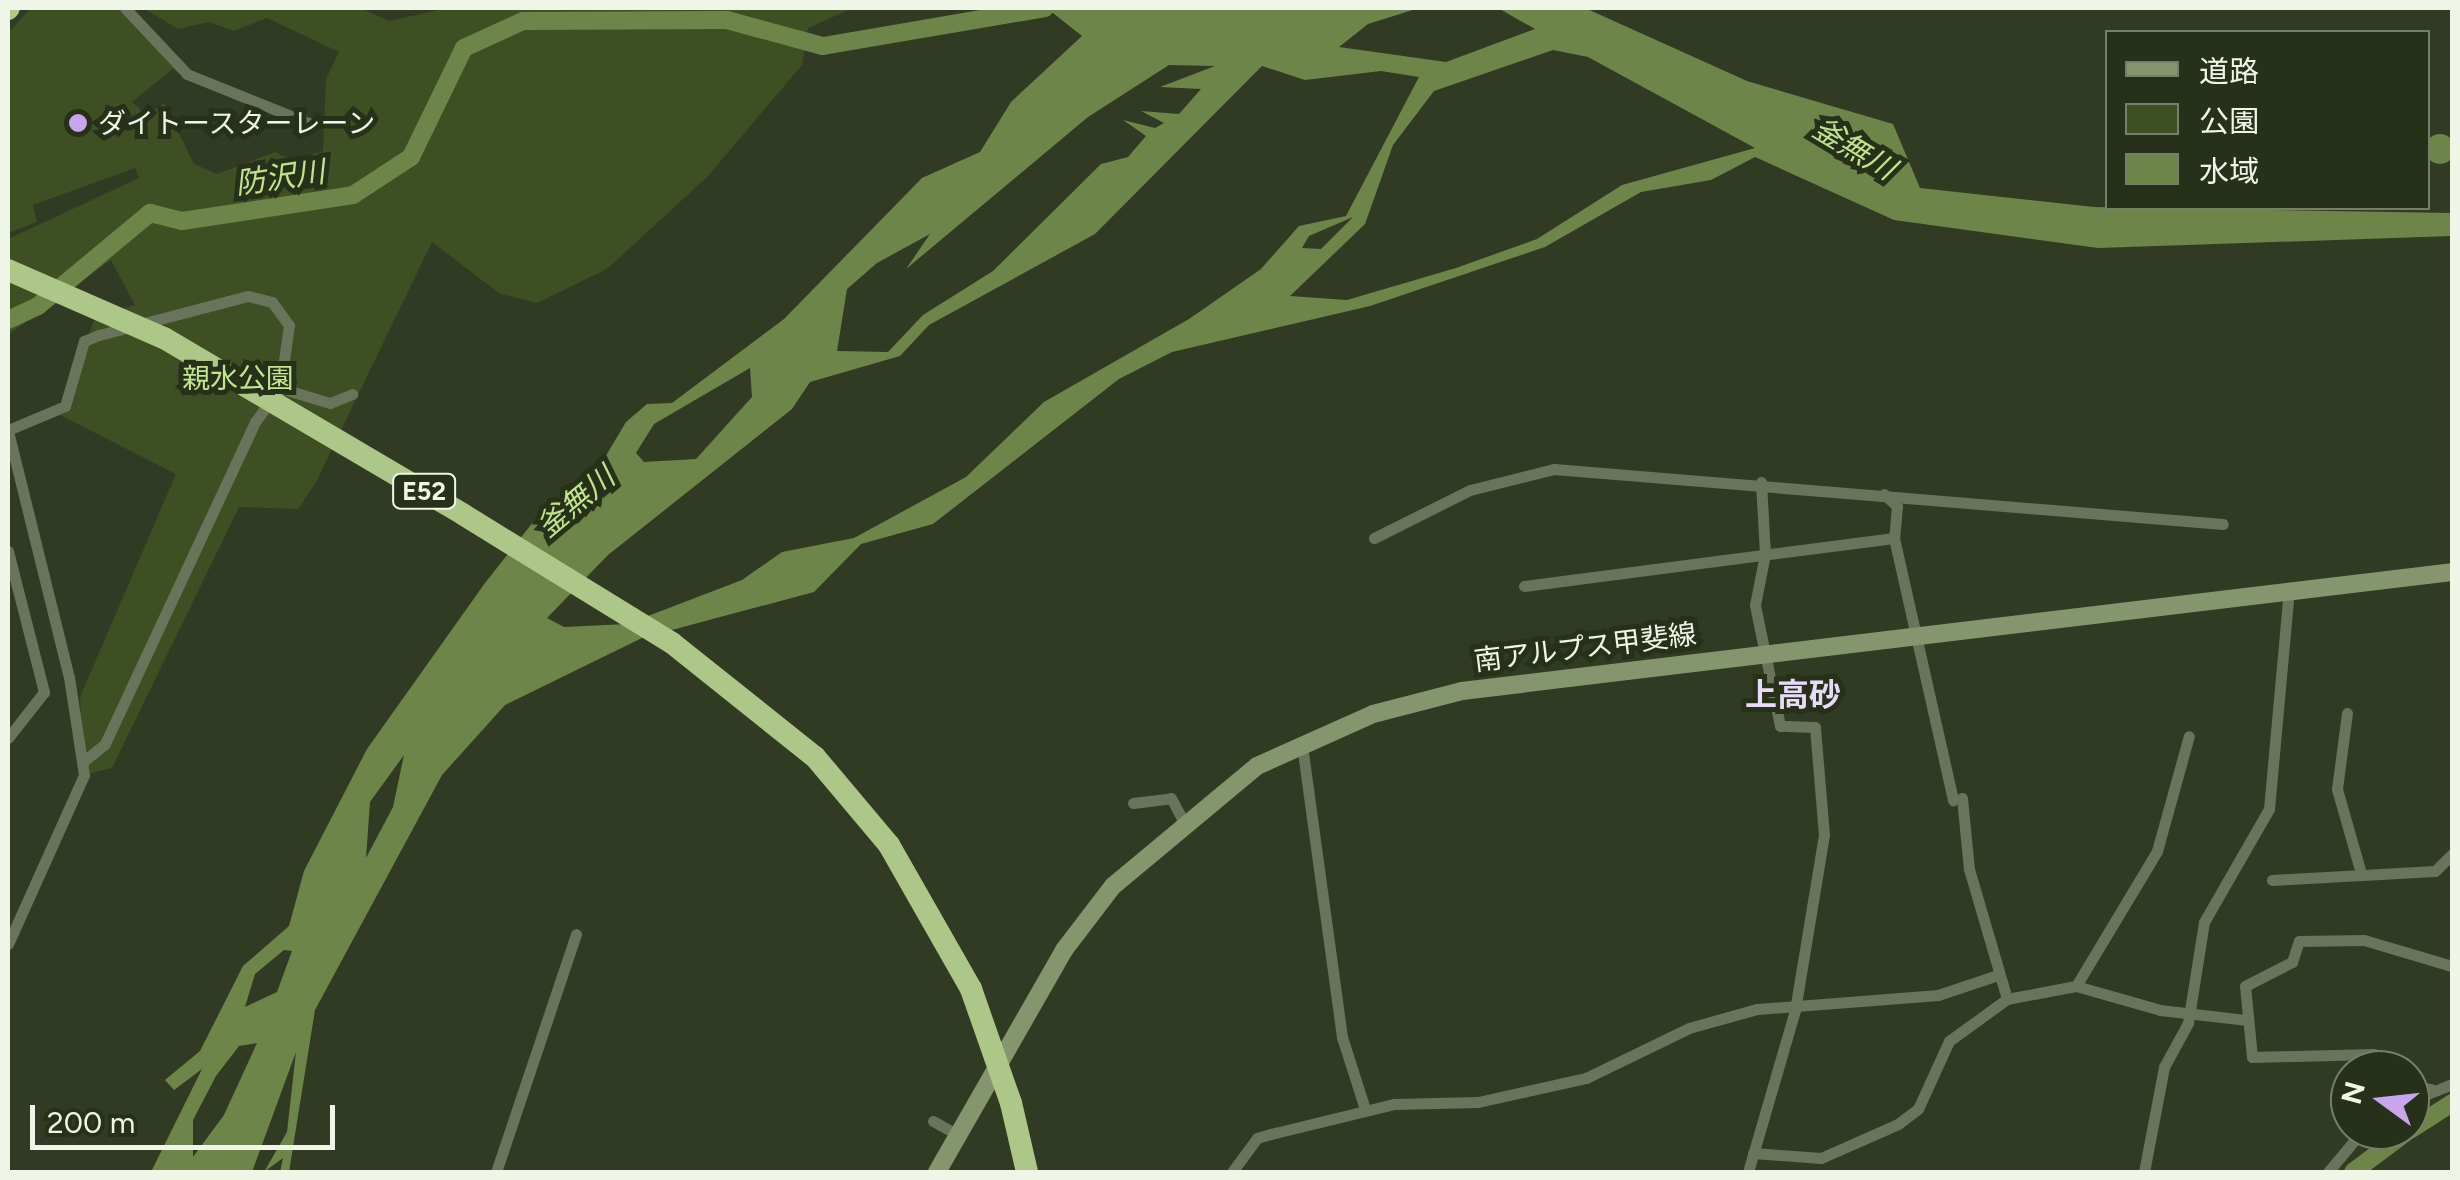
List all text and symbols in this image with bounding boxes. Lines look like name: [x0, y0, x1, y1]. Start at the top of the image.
legend: [2105, 30, 2430, 210]
text: 道路: [2199, 53, 2259, 90]
text: 公園: [2199, 103, 2259, 140]
place label: ダイトースターレーン: [98, 106, 378, 140]
water label: 釜無川: [1806, 110, 1902, 188]
marker: ダイトースターレーン: [67, 112, 89, 134]
text: 水域: [2199, 153, 2259, 190]
water label: 防沢川: [233, 154, 327, 202]
park label: 親水公園: [182, 361, 294, 395]
water label: 釜無川: [530, 459, 622, 545]
road number: E52: [392, 471, 456, 511]
street label: 南アルプス甲斐線: [1472, 617, 1698, 677]
district label: 上高砂: [1745, 676, 1841, 714]
north arrow: [2330, 1050, 2430, 1150]
text: N: [2334, 1078, 2372, 1108]
scale bar: [35, 1085, 340, 1147]
text: 200 m: [47, 1104, 135, 1141]

